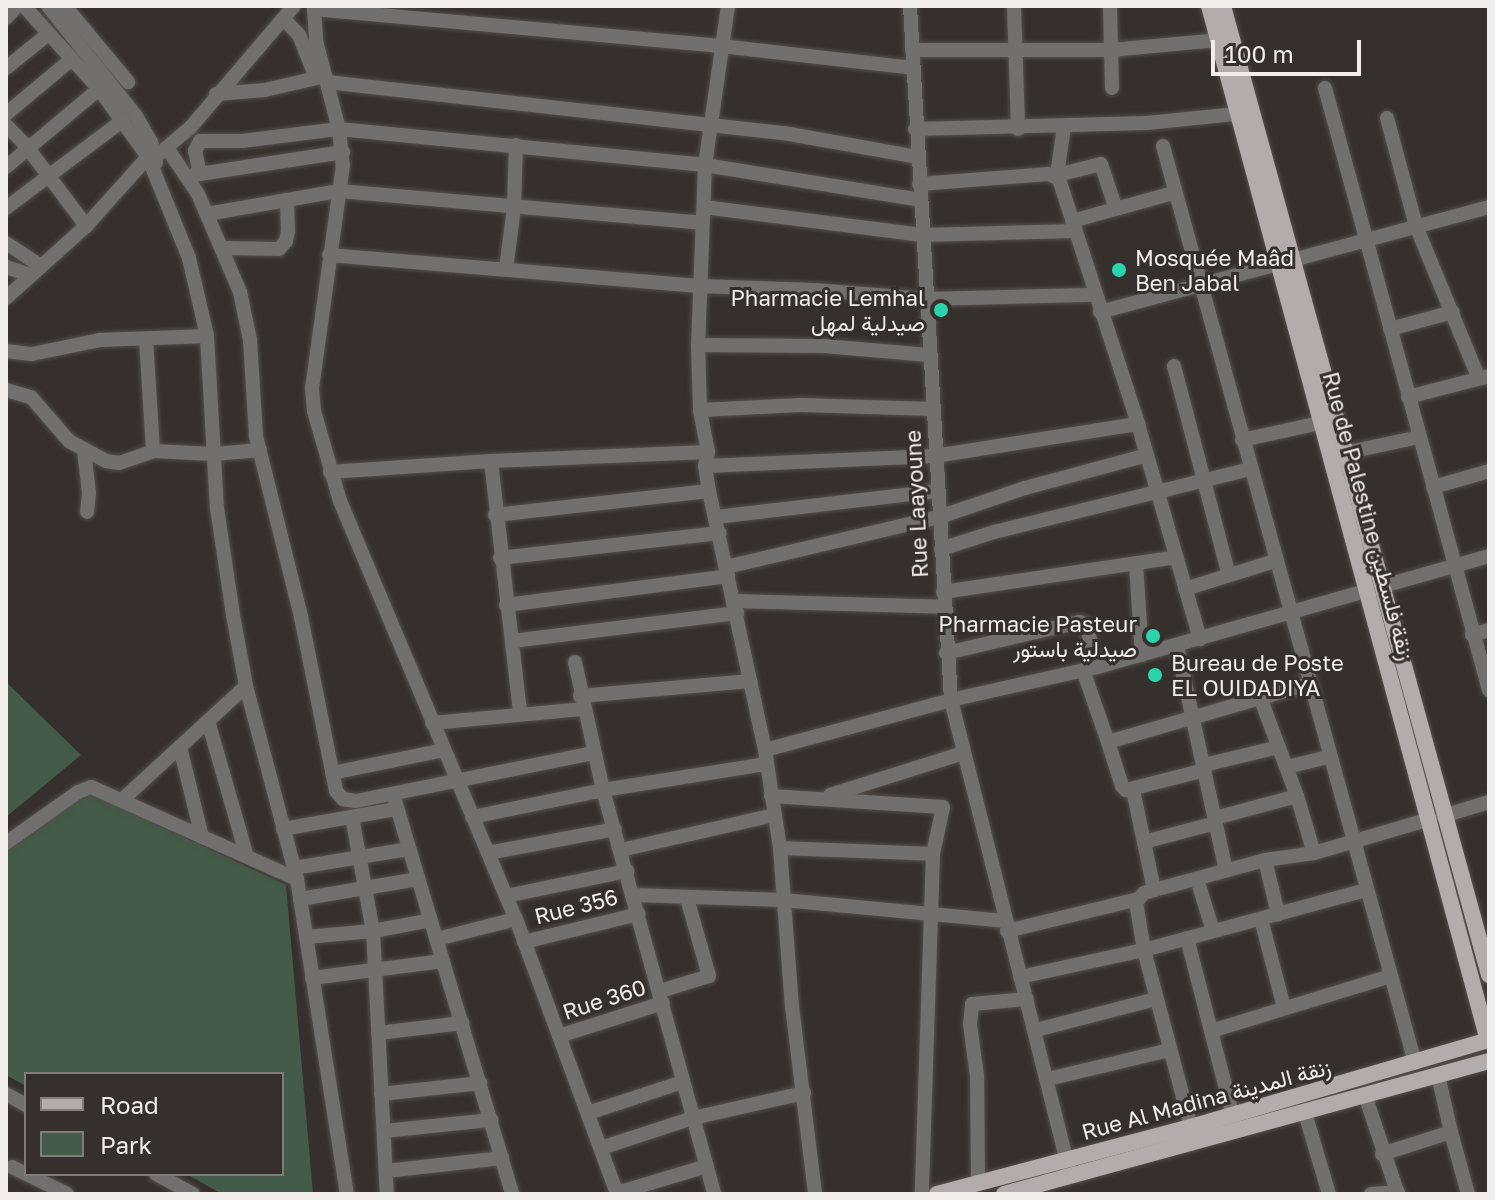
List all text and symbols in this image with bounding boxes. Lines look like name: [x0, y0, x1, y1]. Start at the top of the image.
scale bar: [1215, 24, 1365, 74]
text: 100 m: [1225, 39, 1294, 68]
place label: Mosquée Maâd Ben Jabal: [1135, 244, 1294, 296]
marker: Mosquée Maâd Ben Jabal: [1110, 261, 1128, 279]
place label: Pharmacie Lemhal صيدلية لمهل: [730, 284, 925, 336]
marker: Pharmacie Lemhal صيدلية لمهل: [932, 301, 950, 319]
street label: Rue de Palestine زنقة فلسطين: [1318, 369, 1420, 663]
street label: Rue Laayoune: [899, 429, 933, 579]
place label: Pharmacie Pasteur صيدلية باستور: [938, 610, 1137, 662]
marker: Pharmacie Pasteur صيدلية باستور: [1144, 627, 1162, 645]
place label: Bureau de Poste EL OUIDADIYA: [1171, 649, 1344, 700]
marker: Bureau de Poste EL OUIDADIYA: [1146, 666, 1164, 684]
street label: Rue 356: [532, 883, 620, 929]
street label: Rue 360: [559, 973, 649, 1025]
street label: Rue Al Madina زنقة المدينة: [1079, 1053, 1333, 1145]
legend: [24, 1072, 284, 1176]
text: Road: [100, 1090, 159, 1119]
text: Park: [100, 1130, 152, 1159]

